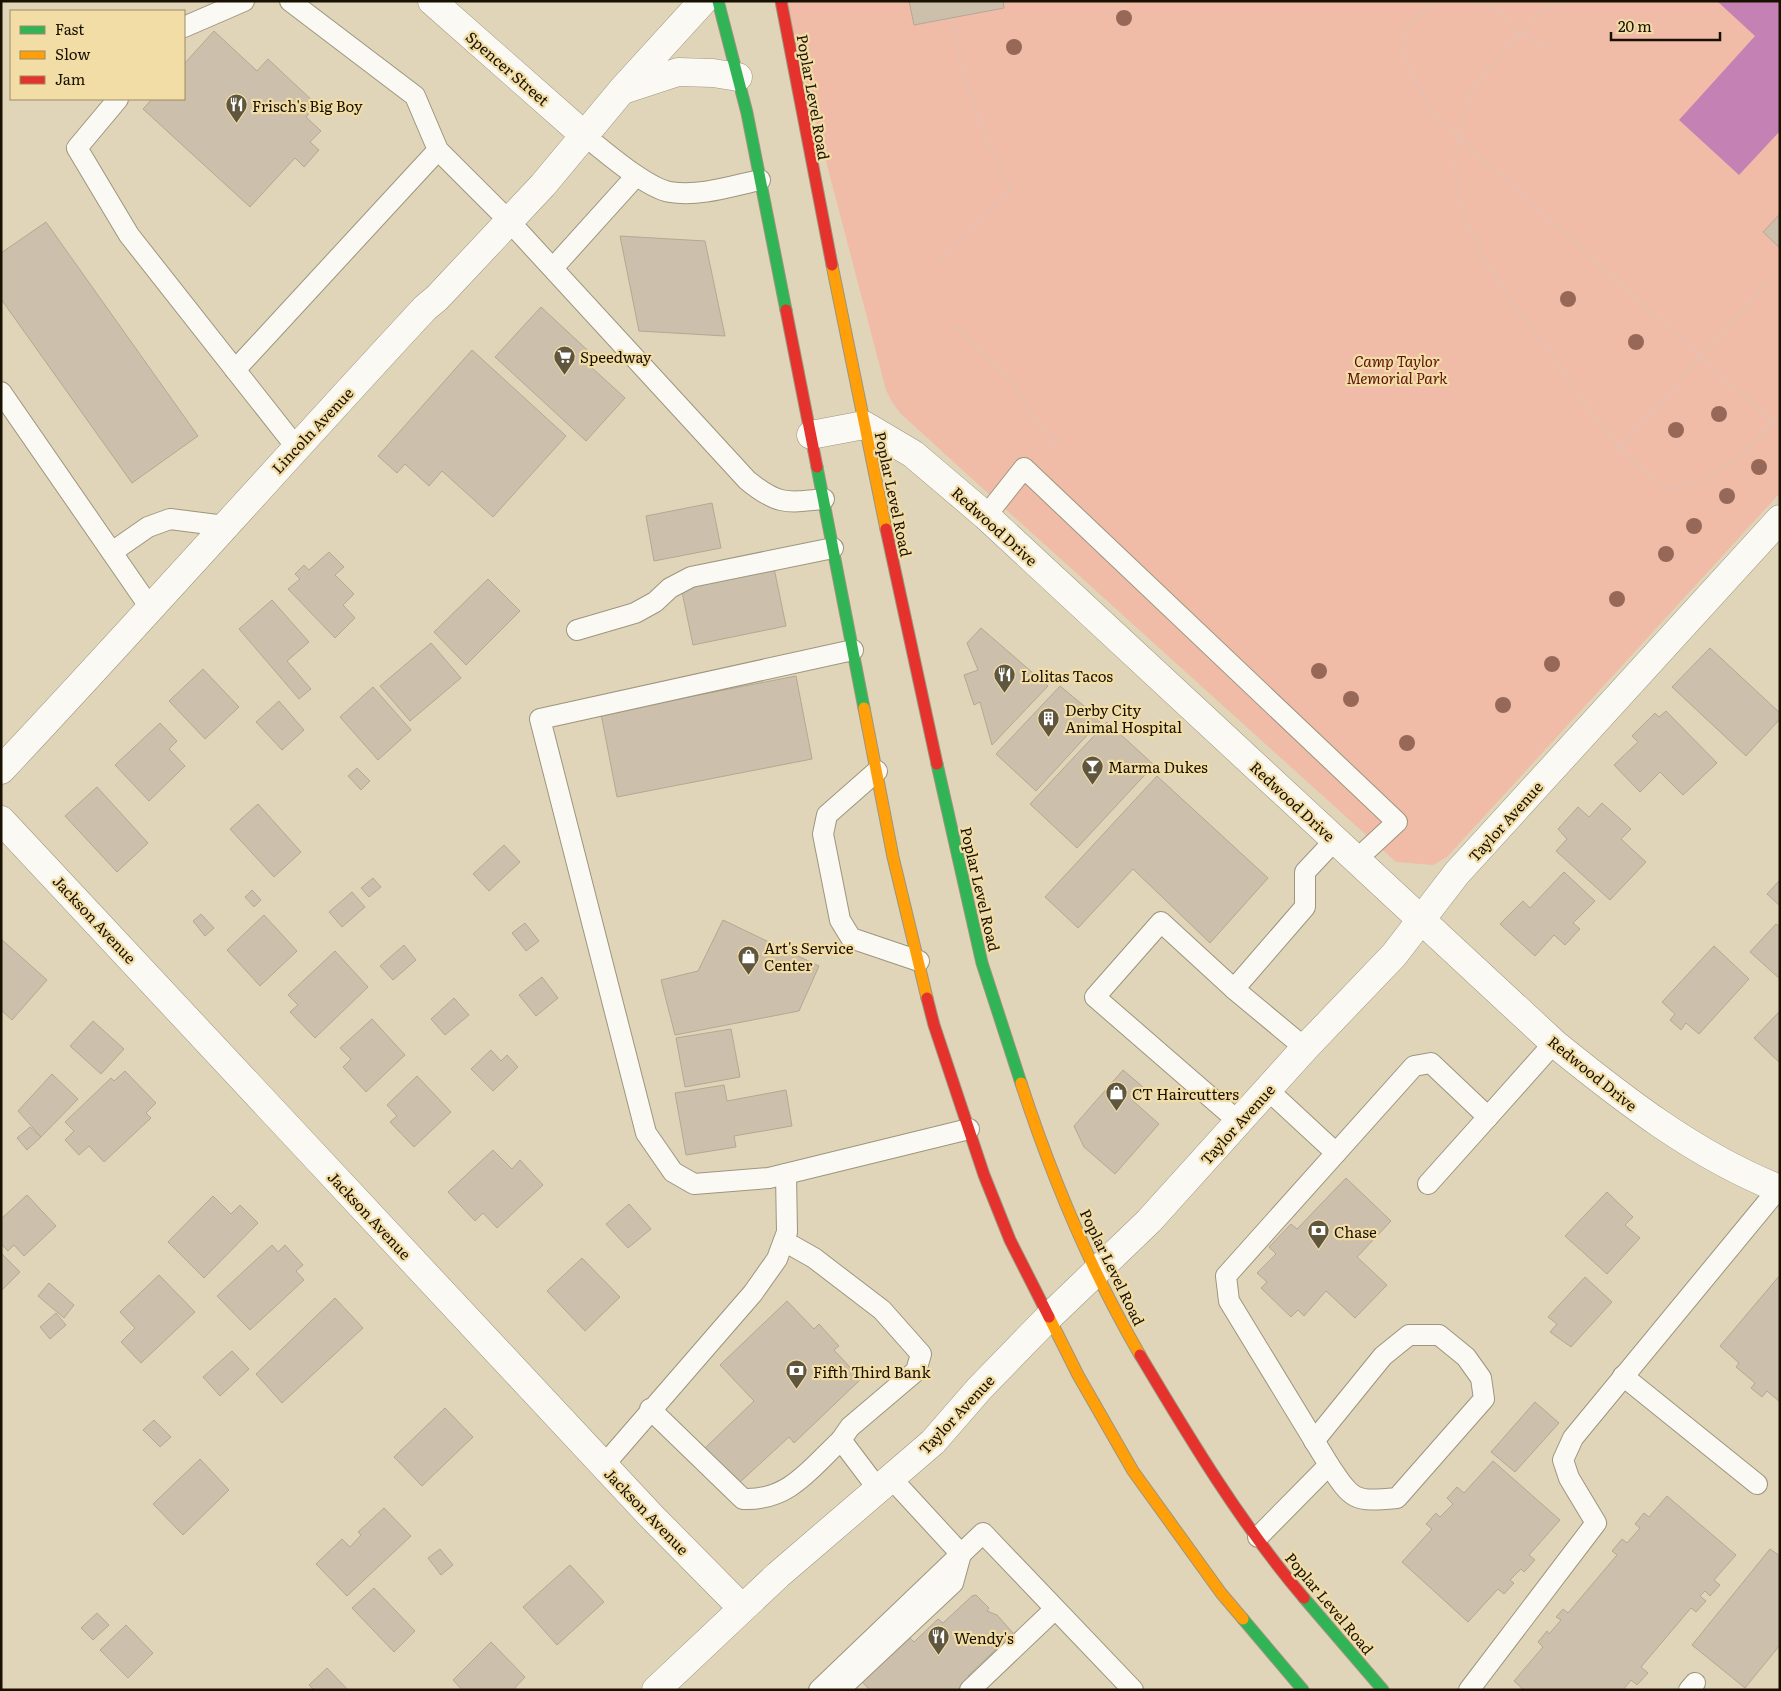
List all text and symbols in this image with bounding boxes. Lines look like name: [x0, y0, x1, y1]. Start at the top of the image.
legend: [10, 10, 185, 100]
scale bar: [1611, 10, 1720, 42]
text: 20 m: [1618, 14, 1652, 37]
text: Fast: [55, 17, 84, 40]
street label: Spencer Street: [461, 25, 555, 111]
street label: Poplar Level Road: [792, 32, 836, 162]
text: Slow: [55, 42, 90, 65]
text: Jam: [55, 67, 86, 90]
restaurant icon: Frisch's Big Boy: [224, 93, 248, 124]
place label: Frisch's Big Boy: [252, 94, 363, 117]
supermarket icon: Speedway: [552, 344, 576, 375]
place label: Speedway: [580, 345, 652, 368]
park label: Camp Taylor Memorial Park: [1347, 349, 1448, 389]
street label: Lincoln Avenue: [266, 381, 358, 478]
street label: Poplar Level Road: [870, 429, 918, 559]
street label: Redwood Drive: [947, 481, 1043, 571]
restaurant icon: Lolitas Tacos: [993, 663, 1017, 694]
place label: Lolitas Tacos: [1021, 664, 1113, 687]
place label: Derby City Animal Hospital: [1065, 698, 1182, 738]
building icon: Derby City Animal Hospital: [1037, 706, 1061, 737]
bar icon: Marma Dukes: [1080, 754, 1104, 785]
place label: Marma Dukes: [1108, 755, 1208, 778]
street label: Redwood Drive: [1245, 755, 1341, 847]
street label: Taylor Avenue: [1462, 775, 1548, 867]
street label: Poplar Level Road: [955, 824, 1007, 954]
street label: Jackson Avenue: [48, 870, 142, 968]
place label: Art's Service Center: [764, 936, 854, 976]
shop icon: Art's Service Center: [736, 944, 760, 975]
street label: Redwood Drive: [1543, 1030, 1643, 1116]
street label: Taylor Avenue: [1194, 1078, 1280, 1170]
shop icon: CT Haircutters: [1104, 1081, 1128, 1112]
place label: CT Haircutters: [1132, 1082, 1239, 1105]
street label: Jackson Avenue: [323, 1166, 417, 1264]
street label: Poplar Level Road: [1075, 1205, 1151, 1329]
bank icon: Chase: [1306, 1219, 1330, 1250]
place label: Chase: [1334, 1220, 1377, 1243]
bank icon: Fifth Third Bank: [785, 1359, 809, 1390]
place label: Fifth Third Bank: [813, 1360, 932, 1383]
street label: Taylor Avenue: [913, 1369, 999, 1459]
street label: Jackson Avenue: [599, 1462, 695, 1560]
street label: Poplar Level Road: [1280, 1547, 1380, 1659]
restaurant icon: Wendy's: [926, 1625, 950, 1656]
place label: Wendy's: [954, 1626, 1014, 1649]

